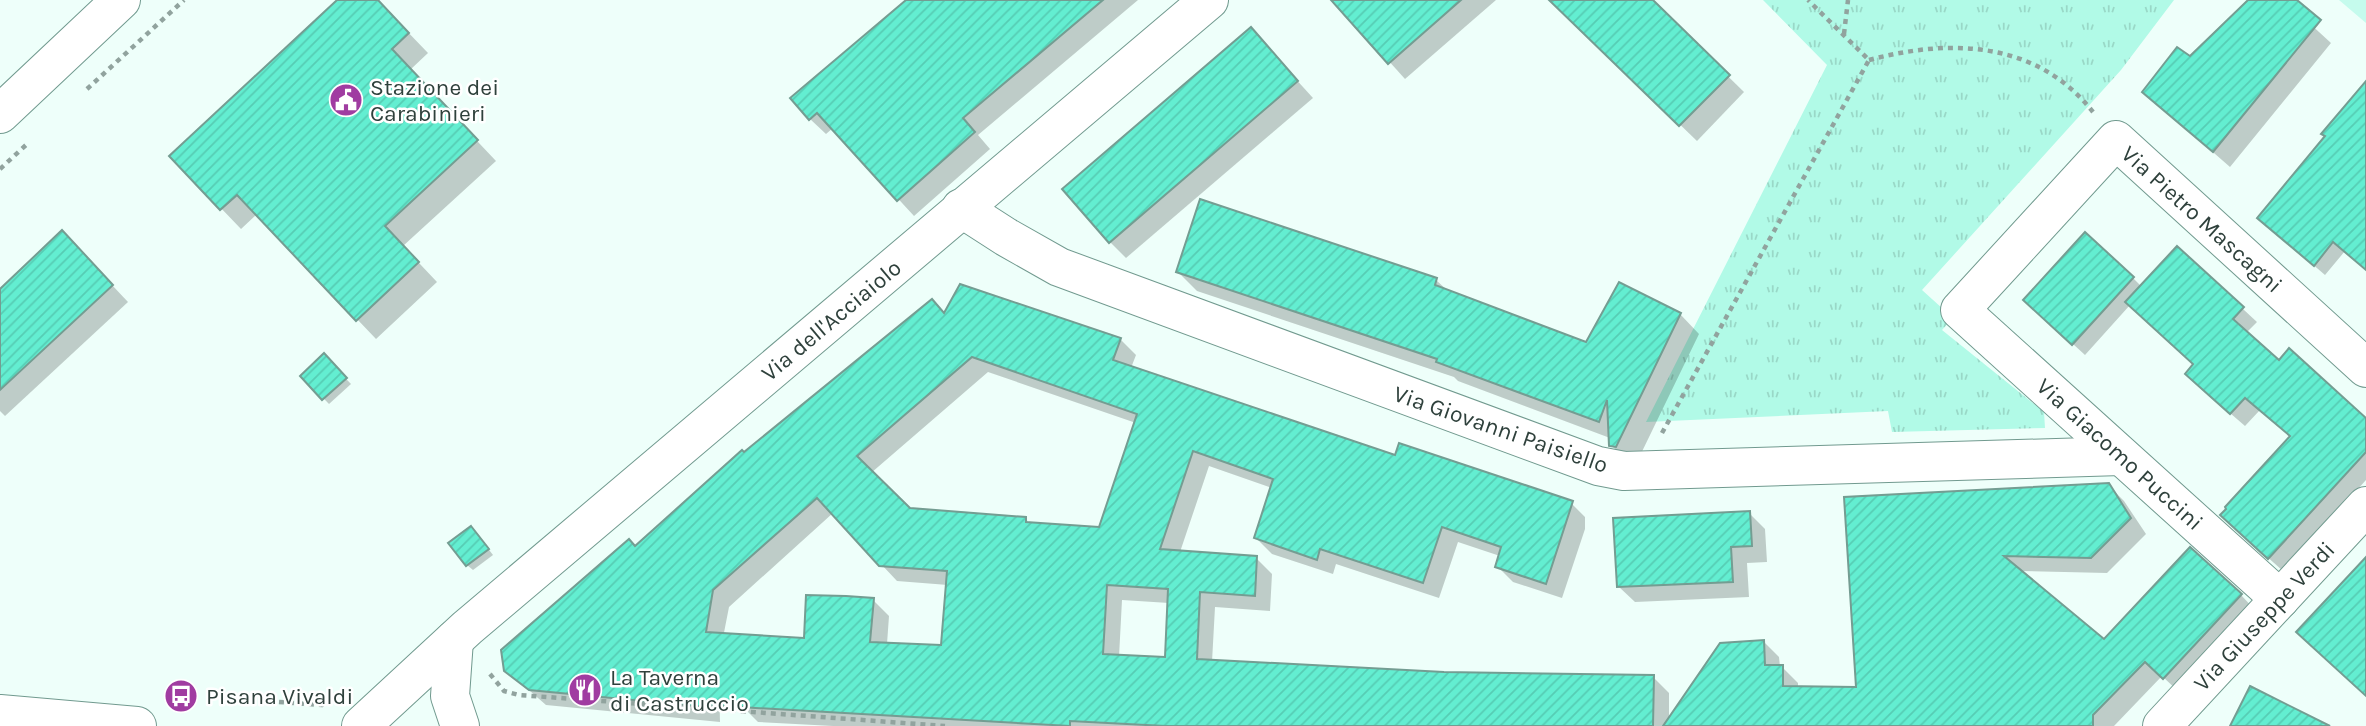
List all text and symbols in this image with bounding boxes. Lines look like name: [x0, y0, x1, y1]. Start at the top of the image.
place label: Stazione dei Carabinieri: [370, 74, 499, 127]
public building icon: Stazione dei Carabinieri: [327, 81, 365, 119]
street label: Via Pietro Mascagni: [2116, 140, 2288, 299]
street label: Via dell'Acciaiolo: [756, 254, 907, 387]
street label: Via Giacomo Puccini: [2031, 373, 2208, 536]
street label: Via Giovanni Paisiello: [1390, 380, 1612, 479]
street label: Via Giuseppe Verdi: [2188, 536, 2341, 697]
place label: La Taverna di Castruccio: [610, 664, 749, 717]
restaurant icon: La Taverna di Castruccio: [566, 671, 604, 709]
bus stop icon: Pisana Vivaldi: [162, 677, 200, 715]
place label: Pisana Vivaldi: [206, 683, 353, 710]

